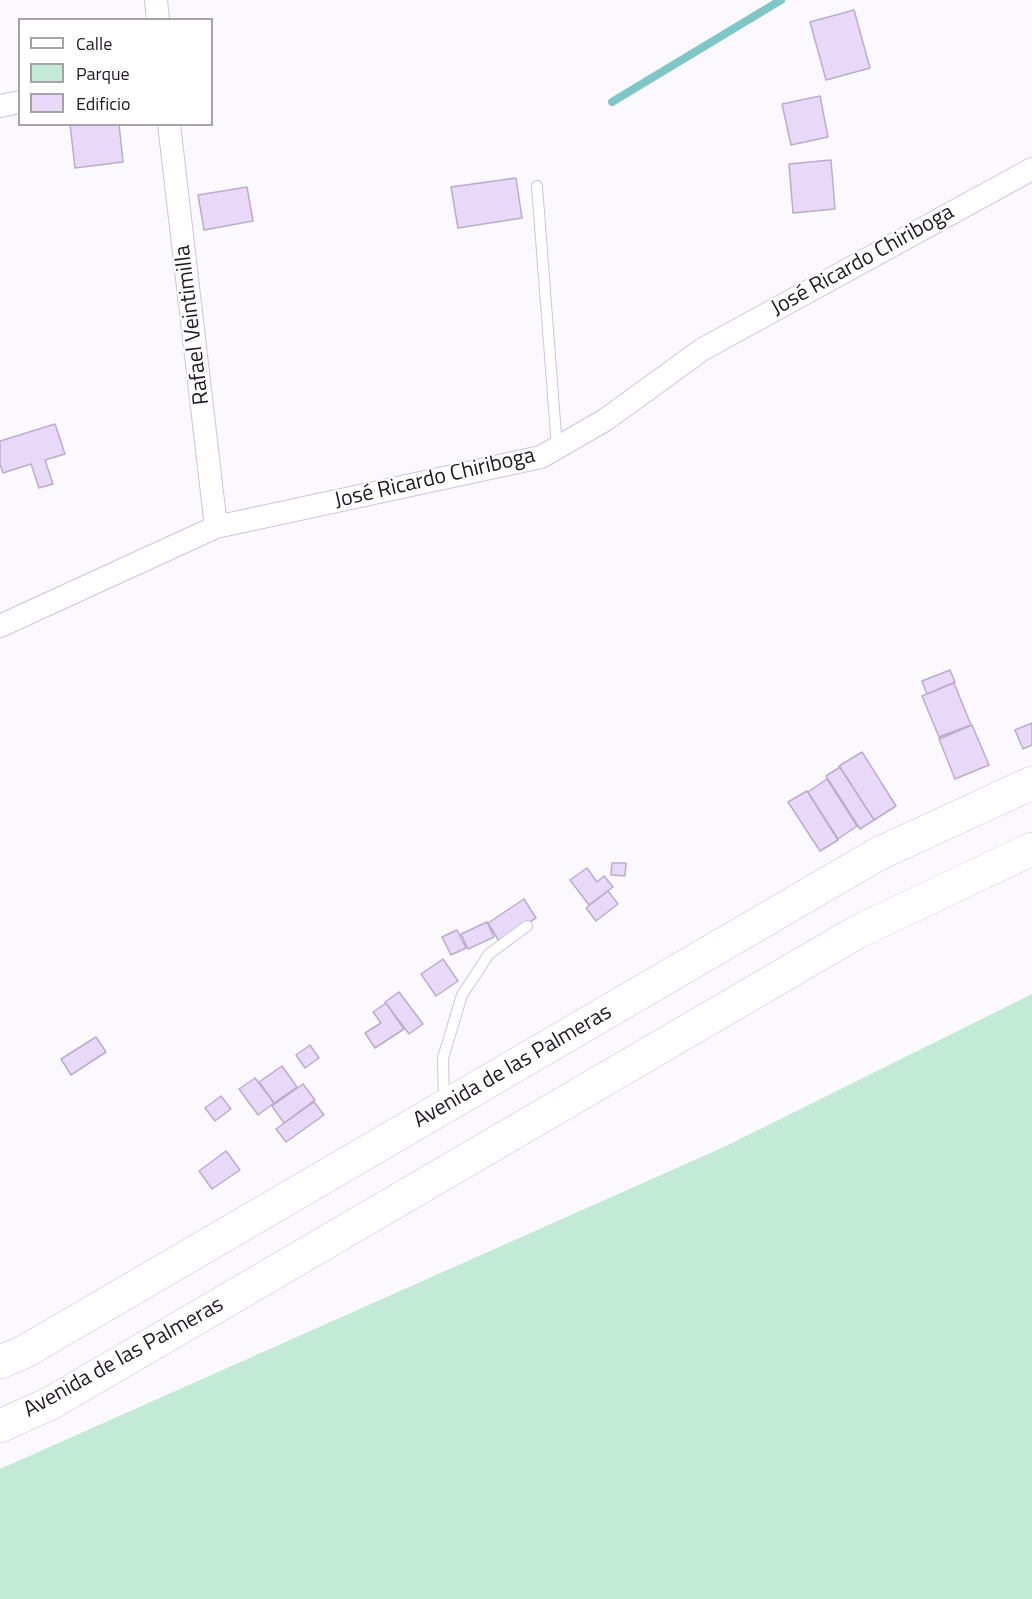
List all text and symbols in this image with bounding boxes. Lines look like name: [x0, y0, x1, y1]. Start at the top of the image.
legend: [18, 18, 213, 126]
text: Calle: [76, 30, 112, 57]
text: Parque: [76, 60, 130, 87]
text: Edificio: [76, 90, 130, 117]
street label: José Ricardo Chiriboga: [767, 200, 959, 322]
street label: Rafael Veintimilla: [170, 244, 216, 406]
street label: José Ricardo Chiriboga: [332, 443, 538, 515]
street label: Avenida de las Palmeras: [409, 999, 617, 1135]
street label: Avenida de las Palmeras: [19, 1292, 229, 1424]

